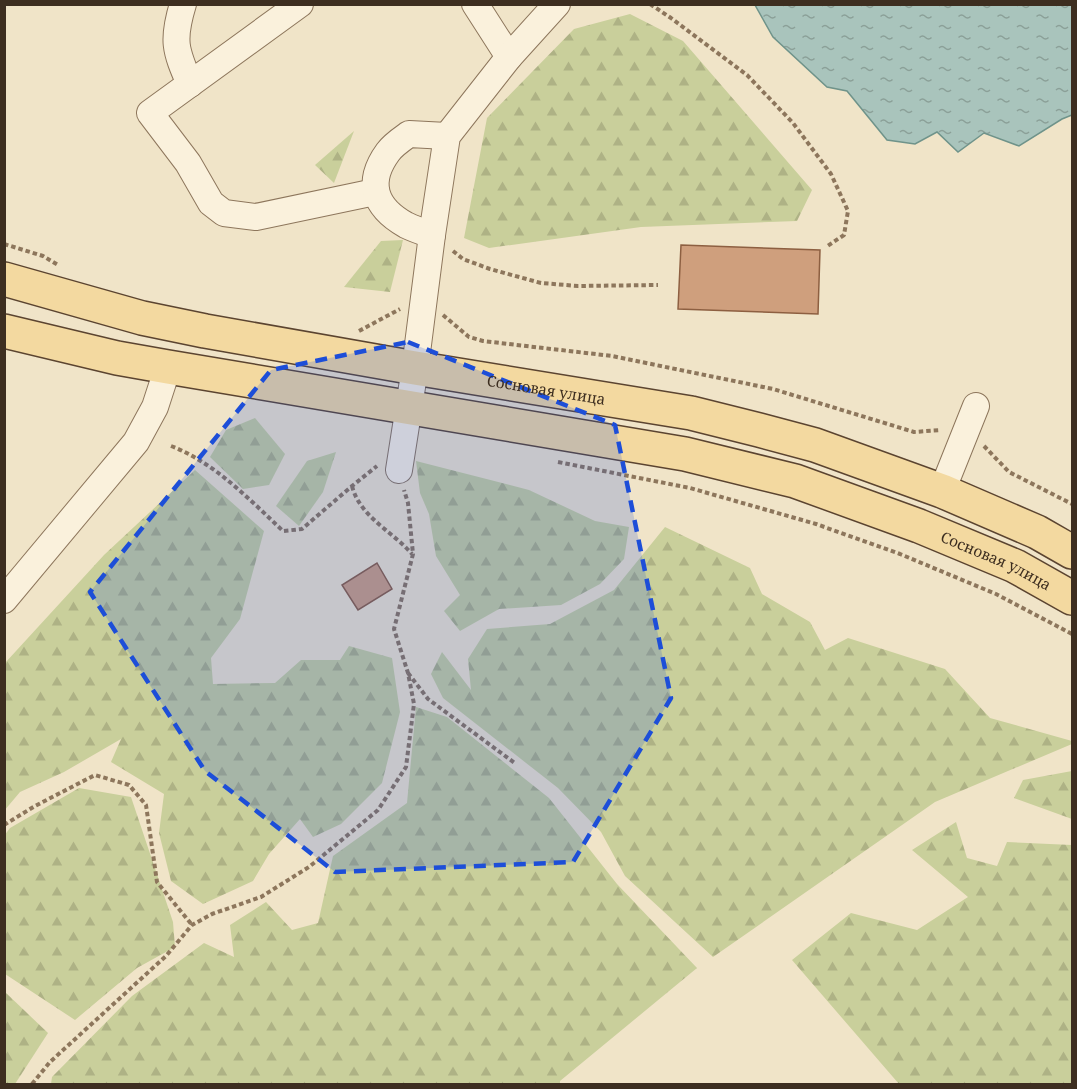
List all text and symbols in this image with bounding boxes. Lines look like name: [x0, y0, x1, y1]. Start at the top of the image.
street label: Сосновая улица: [486, 370, 607, 409]
street label: Сосновая улица: [938, 526, 1055, 595]

